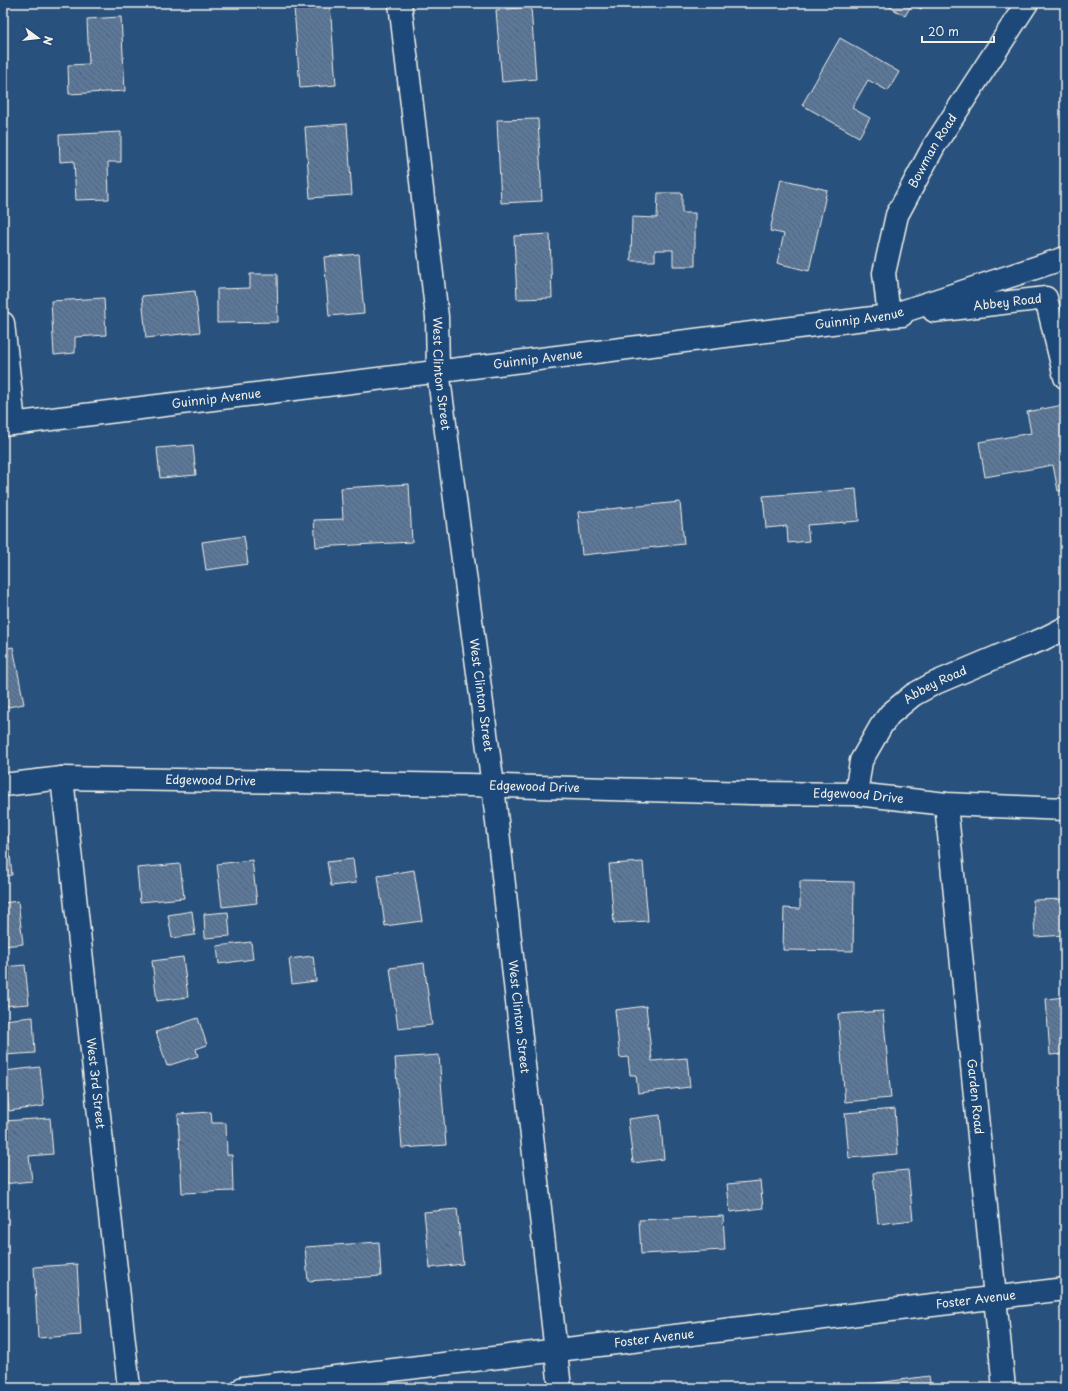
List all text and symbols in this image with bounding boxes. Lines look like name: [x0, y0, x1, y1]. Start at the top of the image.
north arrow: [18, 18, 58, 58]
scale bar: [922, 18, 994, 44]
text: 20 m: [928, 22, 959, 40]
text: N: [39, 34, 57, 47]
street label: Bowman Road: [903, 110, 961, 191]
street label: Abbey Road: [972, 289, 1043, 314]
street label: Guinnip Avenue: [814, 302, 906, 333]
street label: West Clinton Street: [429, 317, 456, 431]
street label: Guinnip Avenue: [492, 344, 584, 373]
street label: Guinnip Avenue: [171, 383, 262, 412]
street label: West Clinton Street: [466, 637, 498, 753]
street label: Abbey Road: [899, 661, 969, 707]
street label: Edgewood Drive: [165, 770, 256, 789]
street label: Edgewood Drive: [489, 776, 580, 796]
street label: Edgewood Drive: [813, 784, 905, 807]
street label: West Clinton Street: [504, 959, 535, 1074]
street label: West 3rd Street: [83, 1037, 110, 1130]
street label: Garden Road: [963, 1058, 989, 1135]
street label: Foster Avenue: [935, 1285, 1017, 1313]
street label: Foster Avenue: [613, 1324, 695, 1351]

